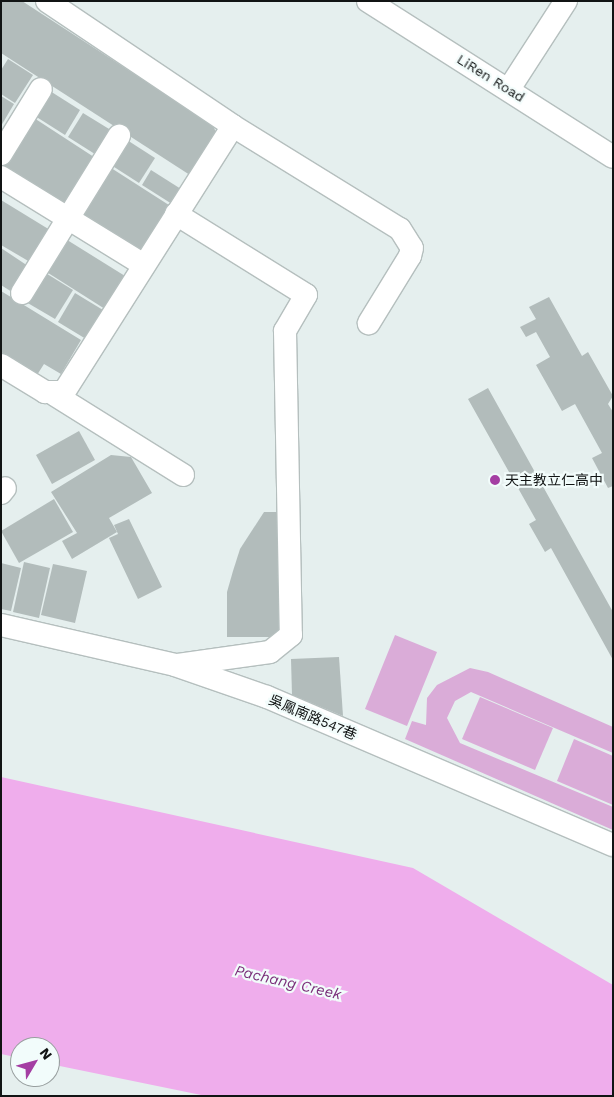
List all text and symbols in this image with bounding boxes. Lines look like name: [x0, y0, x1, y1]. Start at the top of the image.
street label: LiRen Road: [454, 51, 528, 105]
place label: 天主教立仁高中: [505, 472, 603, 488]
marker: 天主教立仁高中: [489, 474, 501, 486]
street label: 吳鳳南路547巷: [267, 691, 359, 743]
water label: Pachang Creek: [233, 962, 343, 1004]
north arrow: [10, 1037, 60, 1087]
text: N: [37, 1045, 56, 1063]

